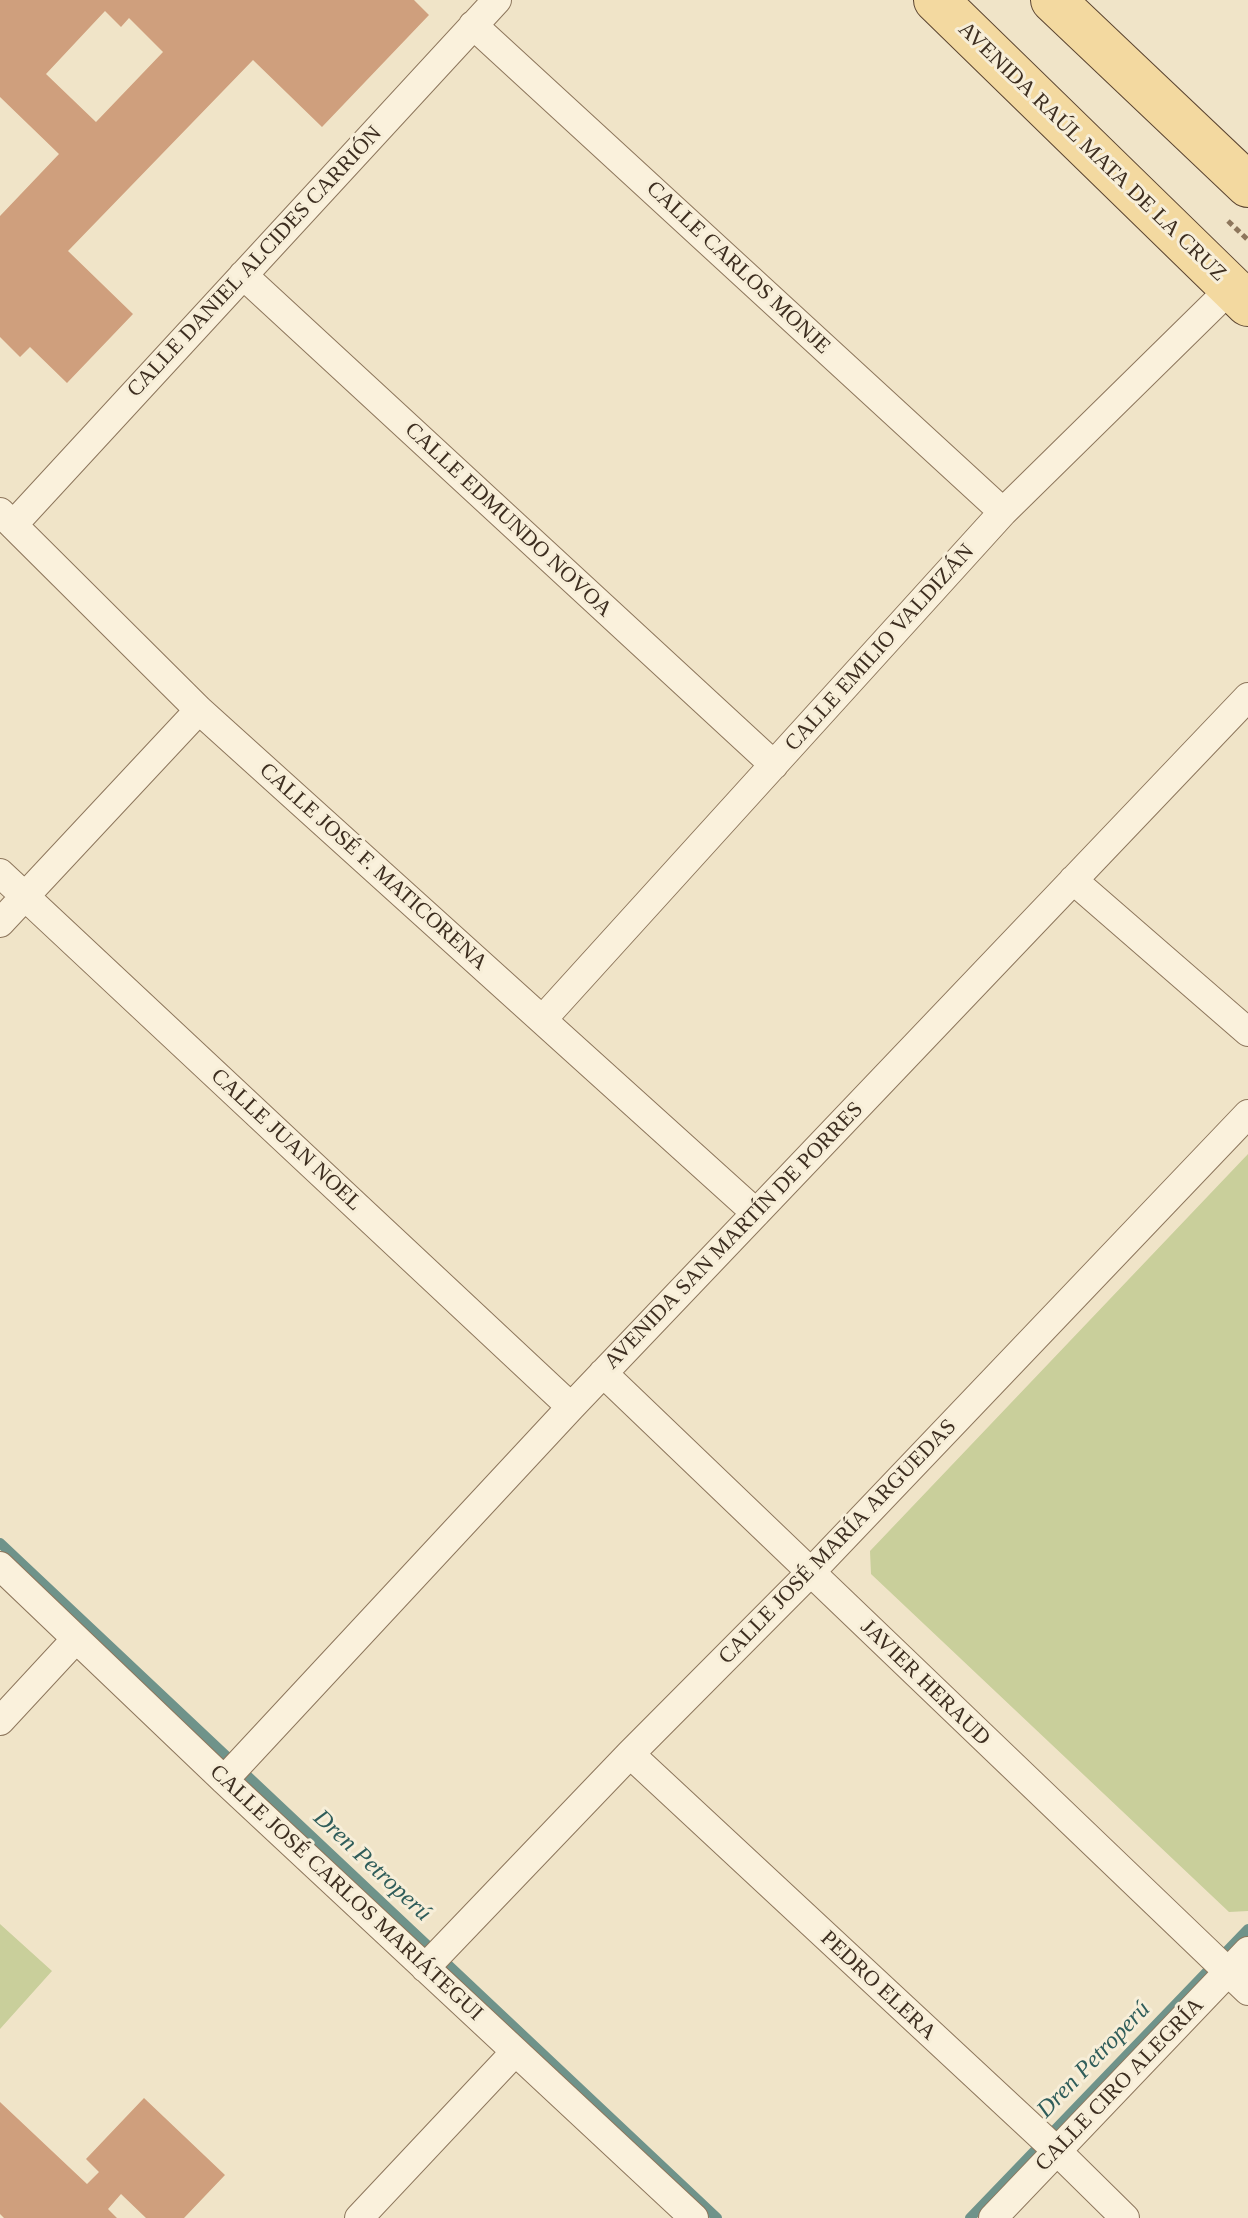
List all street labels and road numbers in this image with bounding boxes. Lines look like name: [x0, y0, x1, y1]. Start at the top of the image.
street label: AVENIDA RAÚL MATA DE LA CRUZ: [952, 17, 1232, 287]
street label: CALLE DANIEL ALCIDES CARRIÓN: [122, 121, 388, 403]
street label: CALLE CARLOS MONJE: [640, 176, 836, 360]
street label: CALLE EDMUNDO NOVOA: [399, 417, 617, 623]
street label: CALLE EMILIO VALDIZÁN: [780, 539, 980, 757]
street label: CALLE JOSÉ F. MATICORENA: [254, 758, 492, 976]
street label: CALLE JUAN NOEL: [205, 1063, 367, 1217]
street label: AVENIDA SAN MARTÍN DE PORRES: [599, 1097, 869, 1375]
street label: CALLE JOSÉ MARÍA ARGUEDAS: [714, 1414, 962, 1670]
street label: JAVIER HERAUD: [855, 1614, 995, 1752]
street label: CALLE JOSÉ CARLOS MARIÁTEGUI: [204, 1759, 488, 2027]
street label: PEDRO ELERA: [815, 1926, 941, 2046]
street label: CALLE CIRO ALEGRÍA: [1030, 1993, 1210, 2177]

